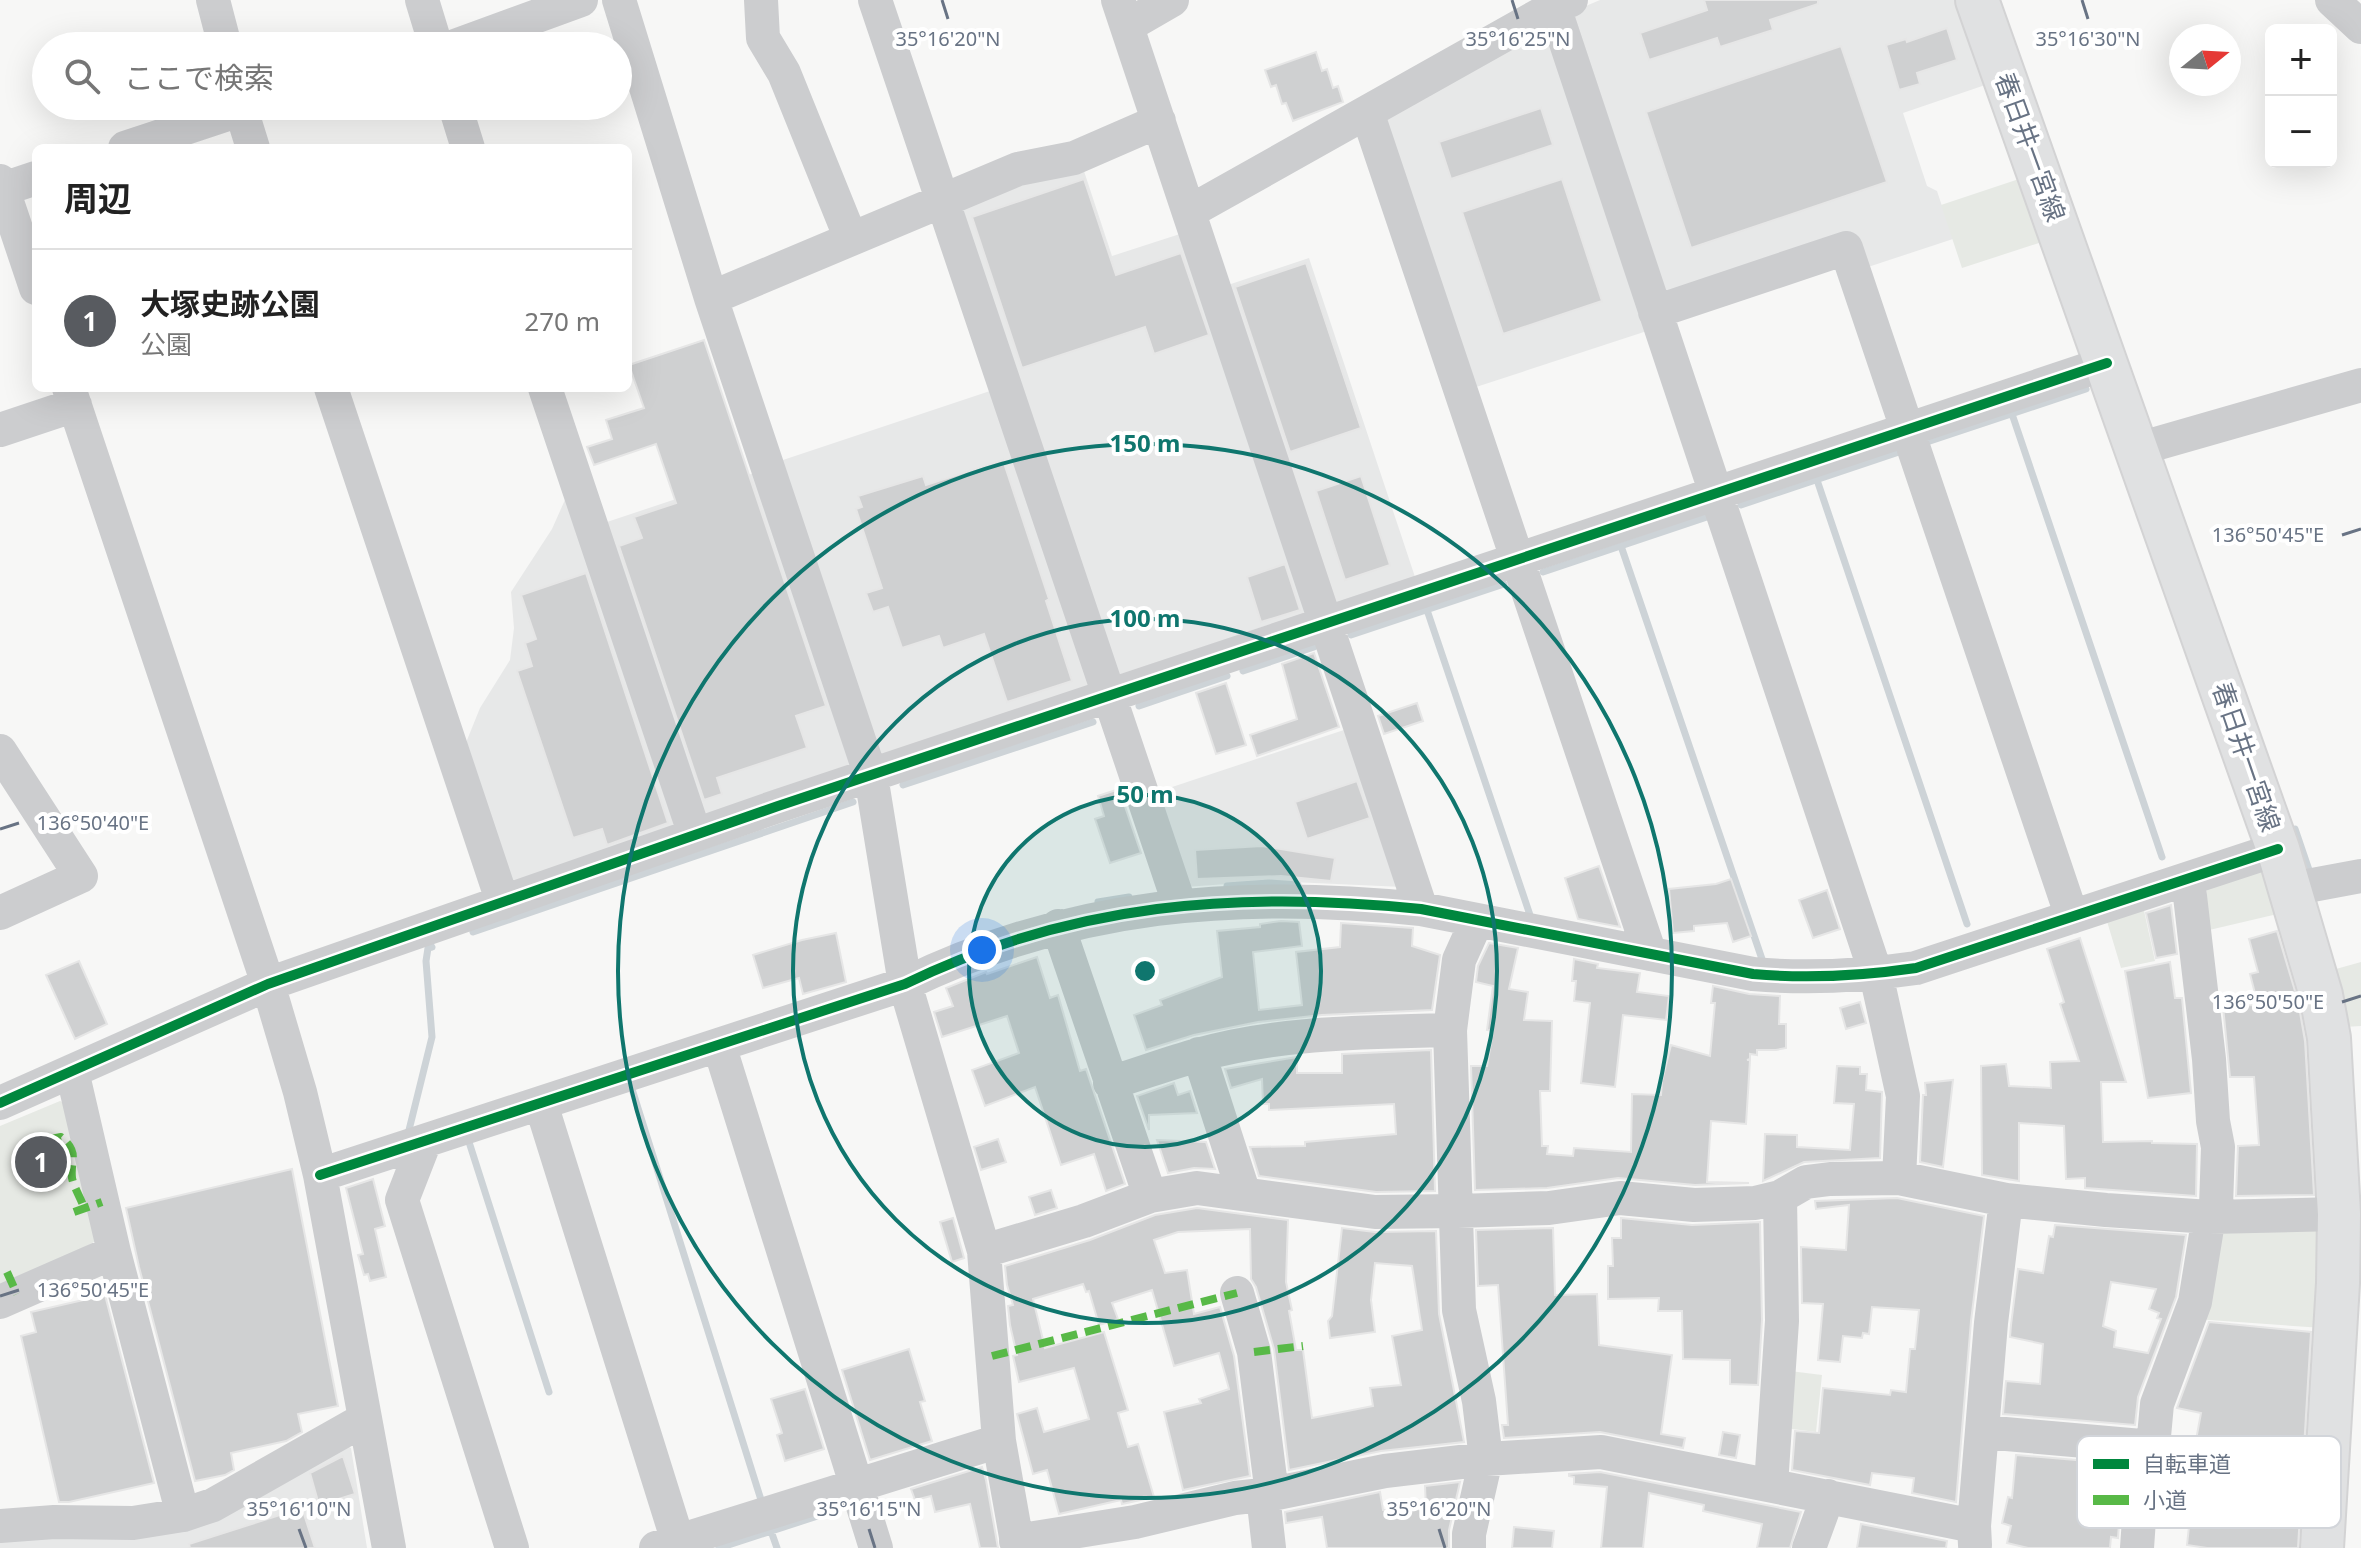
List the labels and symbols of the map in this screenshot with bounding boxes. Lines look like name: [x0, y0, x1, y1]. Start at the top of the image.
north arrow: [2169, 24, 2241, 96]
text: 35°16'20"N: [895, 25, 1001, 52]
text: 35°16'25"N: [1465, 25, 1571, 52]
text: 35°16'30"N: [2035, 25, 2141, 52]
street label: 春日井一宮線: [1987, 67, 2075, 226]
text: 150 m: [1110, 426, 1180, 459]
text: 136°50'45"E: [2212, 521, 2324, 548]
text: 100 m: [1110, 601, 1180, 634]
street label: 春日井一宮線: [2205, 677, 2289, 836]
text: 50 m: [1116, 777, 1174, 810]
text: 136°50'40"E: [37, 809, 149, 836]
your location: [962, 930, 1002, 970]
centre of rings: [1131, 957, 1159, 985]
text: 136°50'50"E: [2212, 988, 2324, 1015]
pin: 1: [15, 1132, 67, 1192]
text: 136°50'45"E: [37, 1276, 149, 1303]
legend: [2077, 1436, 2341, 1528]
text: 自転車道: [2143, 1448, 2231, 1478]
text: 小道: [2143, 1484, 2187, 1514]
text: 35°16'10"N: [246, 1495, 352, 1522]
text: 35°16'15"N: [816, 1495, 922, 1522]
text: 35°16'20"N: [1386, 1495, 1492, 1522]

